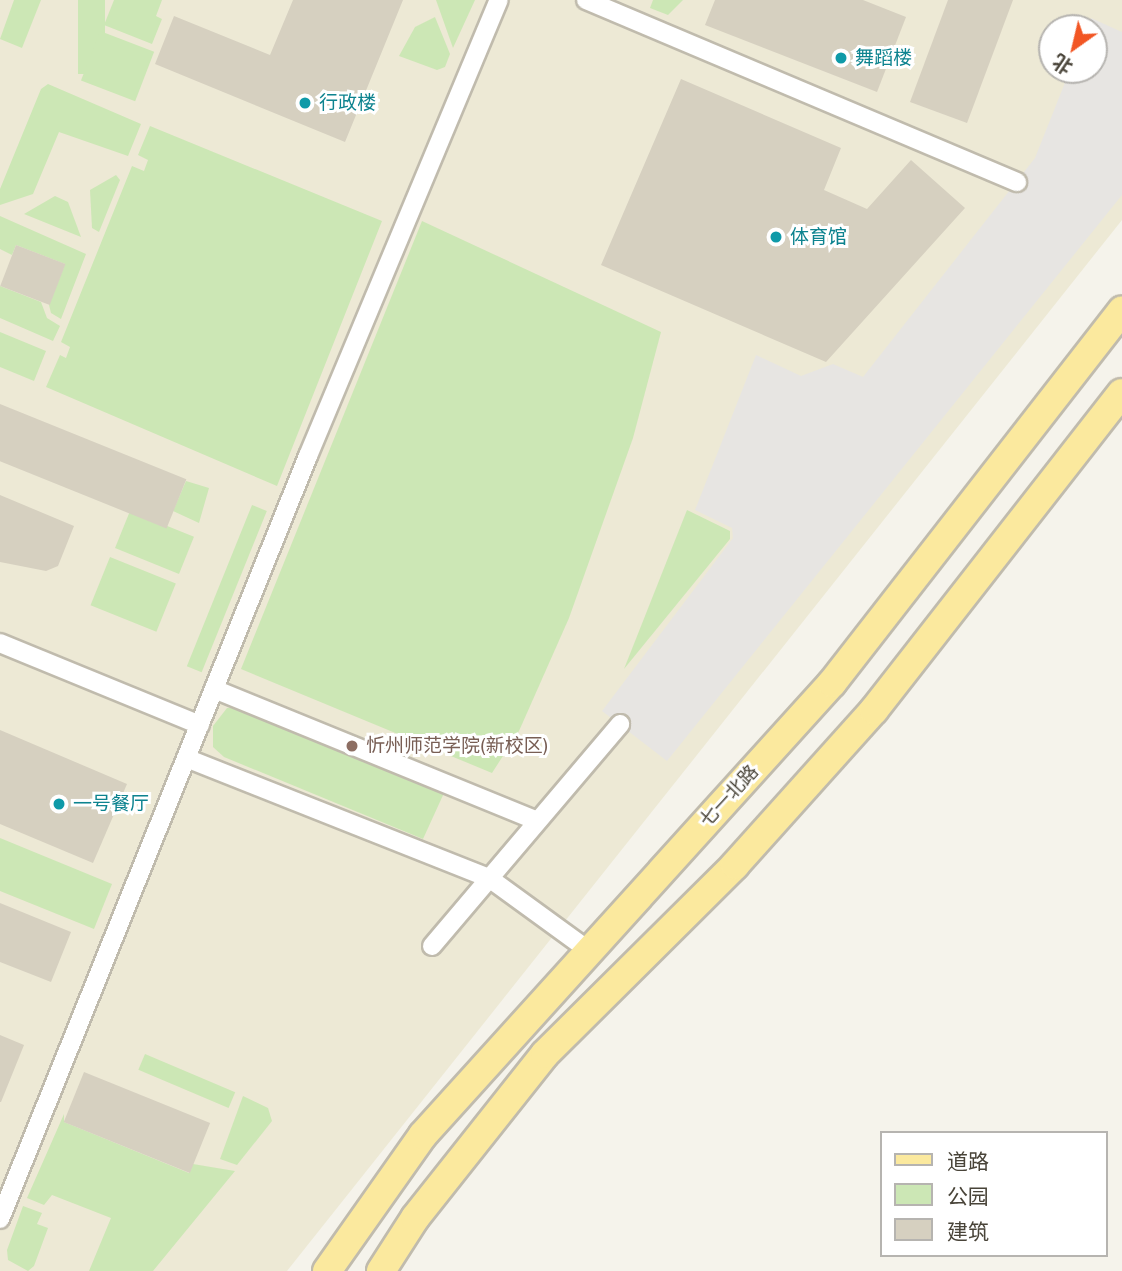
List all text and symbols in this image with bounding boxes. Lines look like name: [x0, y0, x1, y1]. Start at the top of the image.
north arrow: [1038, 14, 1108, 84]
place label: 舞蹈楼: [855, 47, 912, 69]
marker: 舞蹈楼: [833, 50, 849, 66]
text: 北: [1048, 50, 1076, 79]
place label: 行政楼: [319, 92, 376, 114]
marker: 行政楼: [297, 95, 313, 111]
place label: 体育馆: [790, 226, 847, 248]
marker: 体育馆: [768, 229, 784, 245]
place label: 忻州师范学院(新校区): [366, 735, 549, 757]
marker: 忻州师范学院(新校区): [344, 738, 360, 754]
street label: 七一北路: [695, 760, 763, 832]
place label: 一号餐厅: [73, 793, 149, 815]
marker: 一号餐厅: [51, 796, 67, 812]
legend: [880, 1131, 1108, 1257]
text: 道路: [947, 1149, 989, 1174]
text: 公园: [947, 1184, 989, 1209]
text: 建筑: [947, 1219, 989, 1244]

